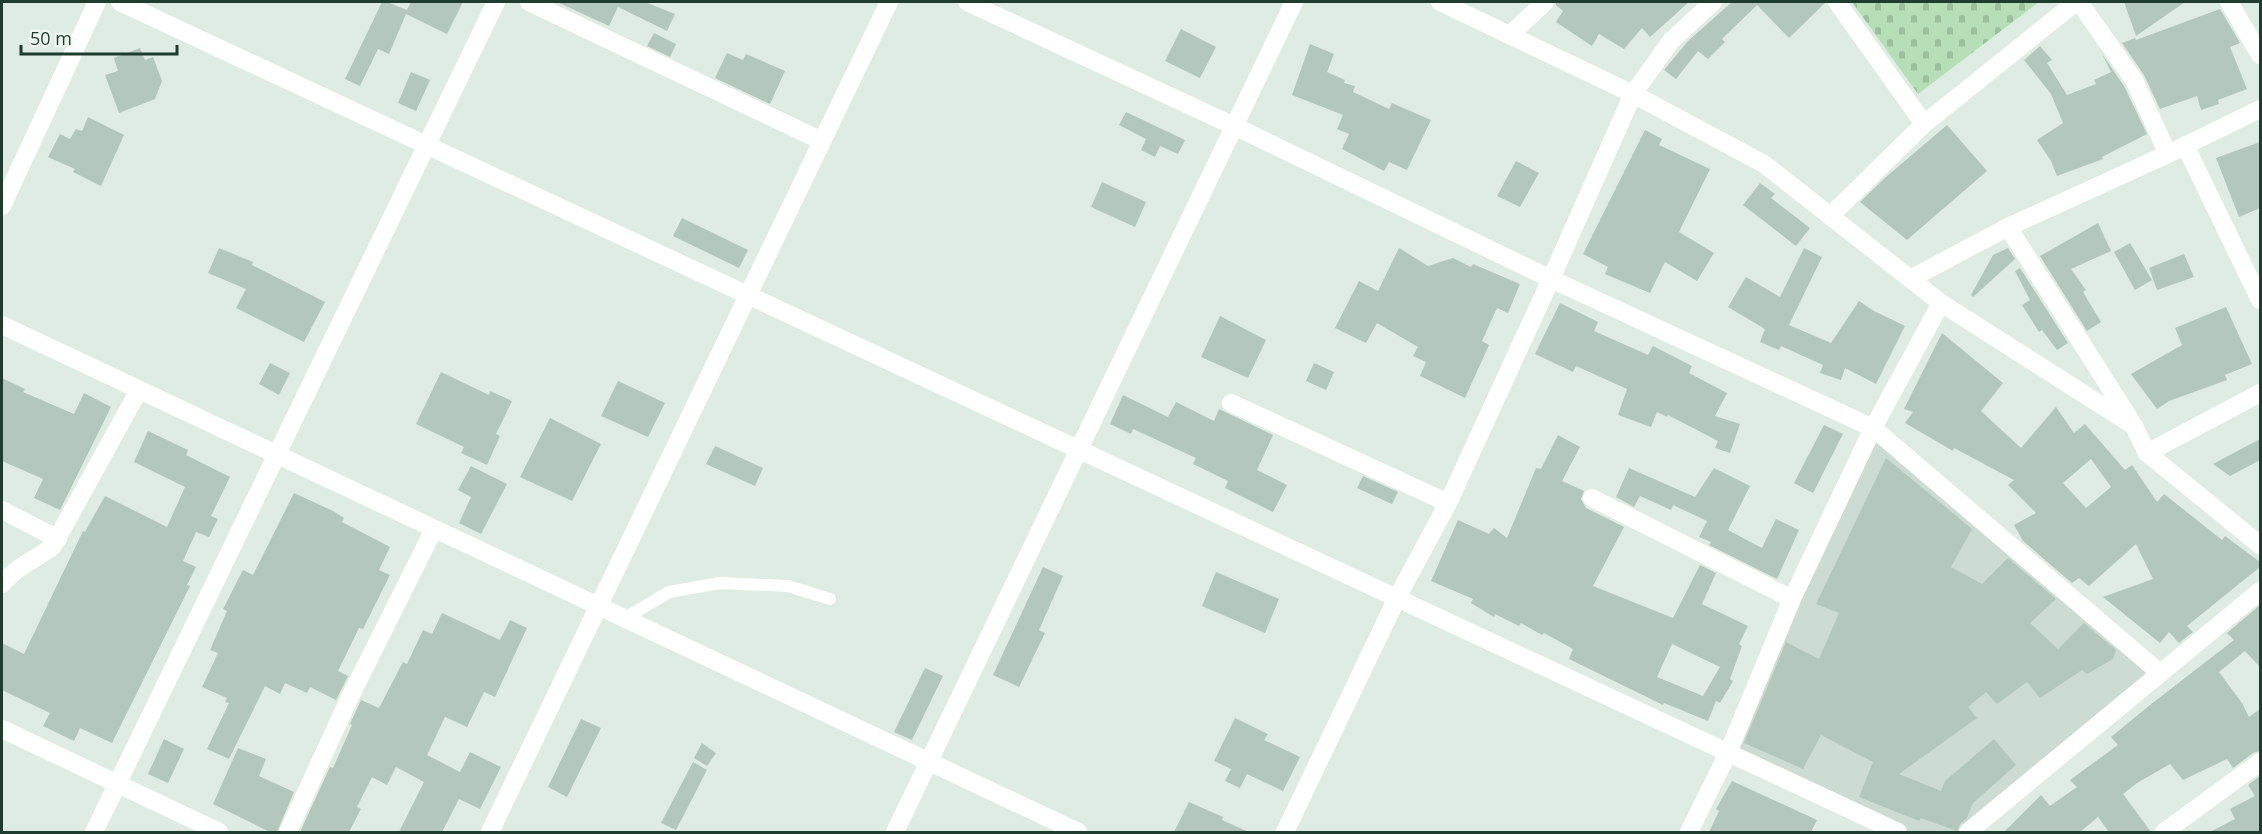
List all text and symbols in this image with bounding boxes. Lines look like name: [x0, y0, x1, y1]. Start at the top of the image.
scale bar: [21, 18, 177, 56]
text: 50 m: [30, 26, 72, 50]

